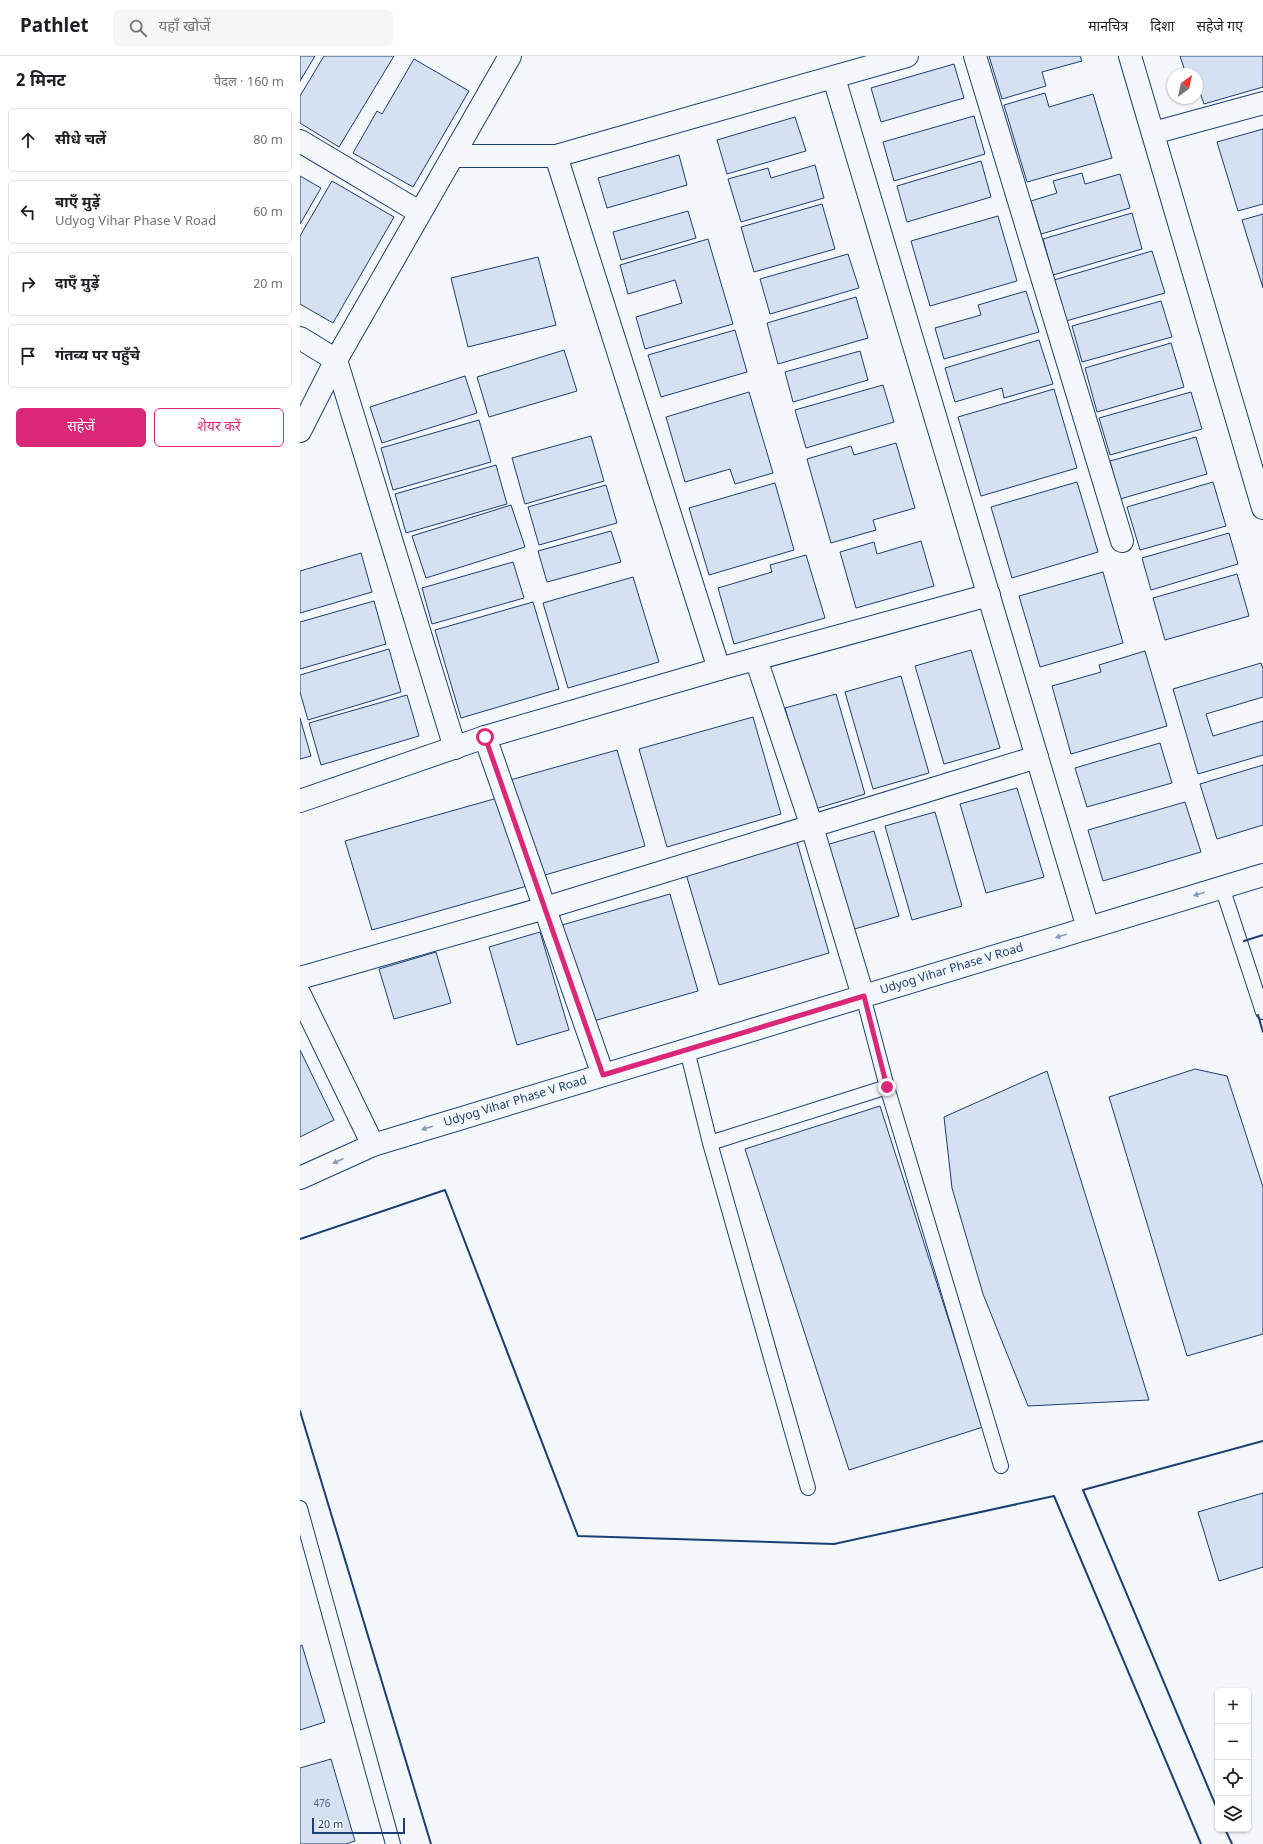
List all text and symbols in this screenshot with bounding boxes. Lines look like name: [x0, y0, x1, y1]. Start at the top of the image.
search box: [113, 10, 393, 46]
text: Pathlet: [20, 15, 89, 40]
icon: search: [127, 17, 149, 39]
text: यहाँ खोजें: [159, 18, 210, 37]
text: मानचित्र: [1088, 18, 1128, 37]
text: दिशा: [1150, 18, 1174, 37]
text: सहेजे गए: [1196, 18, 1243, 37]
north arrow: [1167, 68, 1203, 104]
text: 2 मिनट: [16, 71, 66, 93]
text: पैदल · 160 m: [214, 74, 284, 91]
icon: ahead: [17, 129, 39, 151]
text: सीधे चलें: [55, 131, 106, 150]
text: 80 m: [253, 132, 283, 149]
text: बाएँ मुड़ें: [55, 194, 100, 213]
icon: left: [17, 201, 39, 223]
text: 60 m: [253, 204, 283, 221]
text: Udyog Vihar Phase V Road: [55, 213, 216, 230]
icon: right: [17, 273, 39, 295]
text: दाएँ मुड़ें: [55, 275, 99, 294]
text: 20 m: [253, 276, 283, 293]
icon: arrive: [17, 345, 39, 367]
text: गंतव्य पर पहुँचे: [55, 347, 140, 366]
button: सहेजें: [16, 408, 146, 447]
button: शेयर करें: [154, 408, 284, 447]
route start: [476, 728, 494, 746]
one-way arrow: [1193, 892, 1205, 898]
one-way arrow: [1055, 933, 1067, 939]
street label: Udyog Vihar Phase V Road: [878, 940, 1025, 999]
street label: Udyog Vihar Phase V Road: [442, 1073, 589, 1131]
route end: [878, 1078, 896, 1096]
one-way arrow: [421, 1125, 433, 1131]
one-way arrow: [332, 1158, 343, 1164]
map controls: [1215, 1688, 1251, 1832]
button: +: [1215, 1688, 1251, 1724]
button: −: [1215, 1724, 1251, 1760]
button: locate: [1215, 1760, 1251, 1796]
button: layers: [1215, 1796, 1251, 1832]
house number: 476: [314, 1798, 331, 1811]
scale bar: [312, 1816, 405, 1835]
text: 20 m: [318, 1818, 343, 1832]

